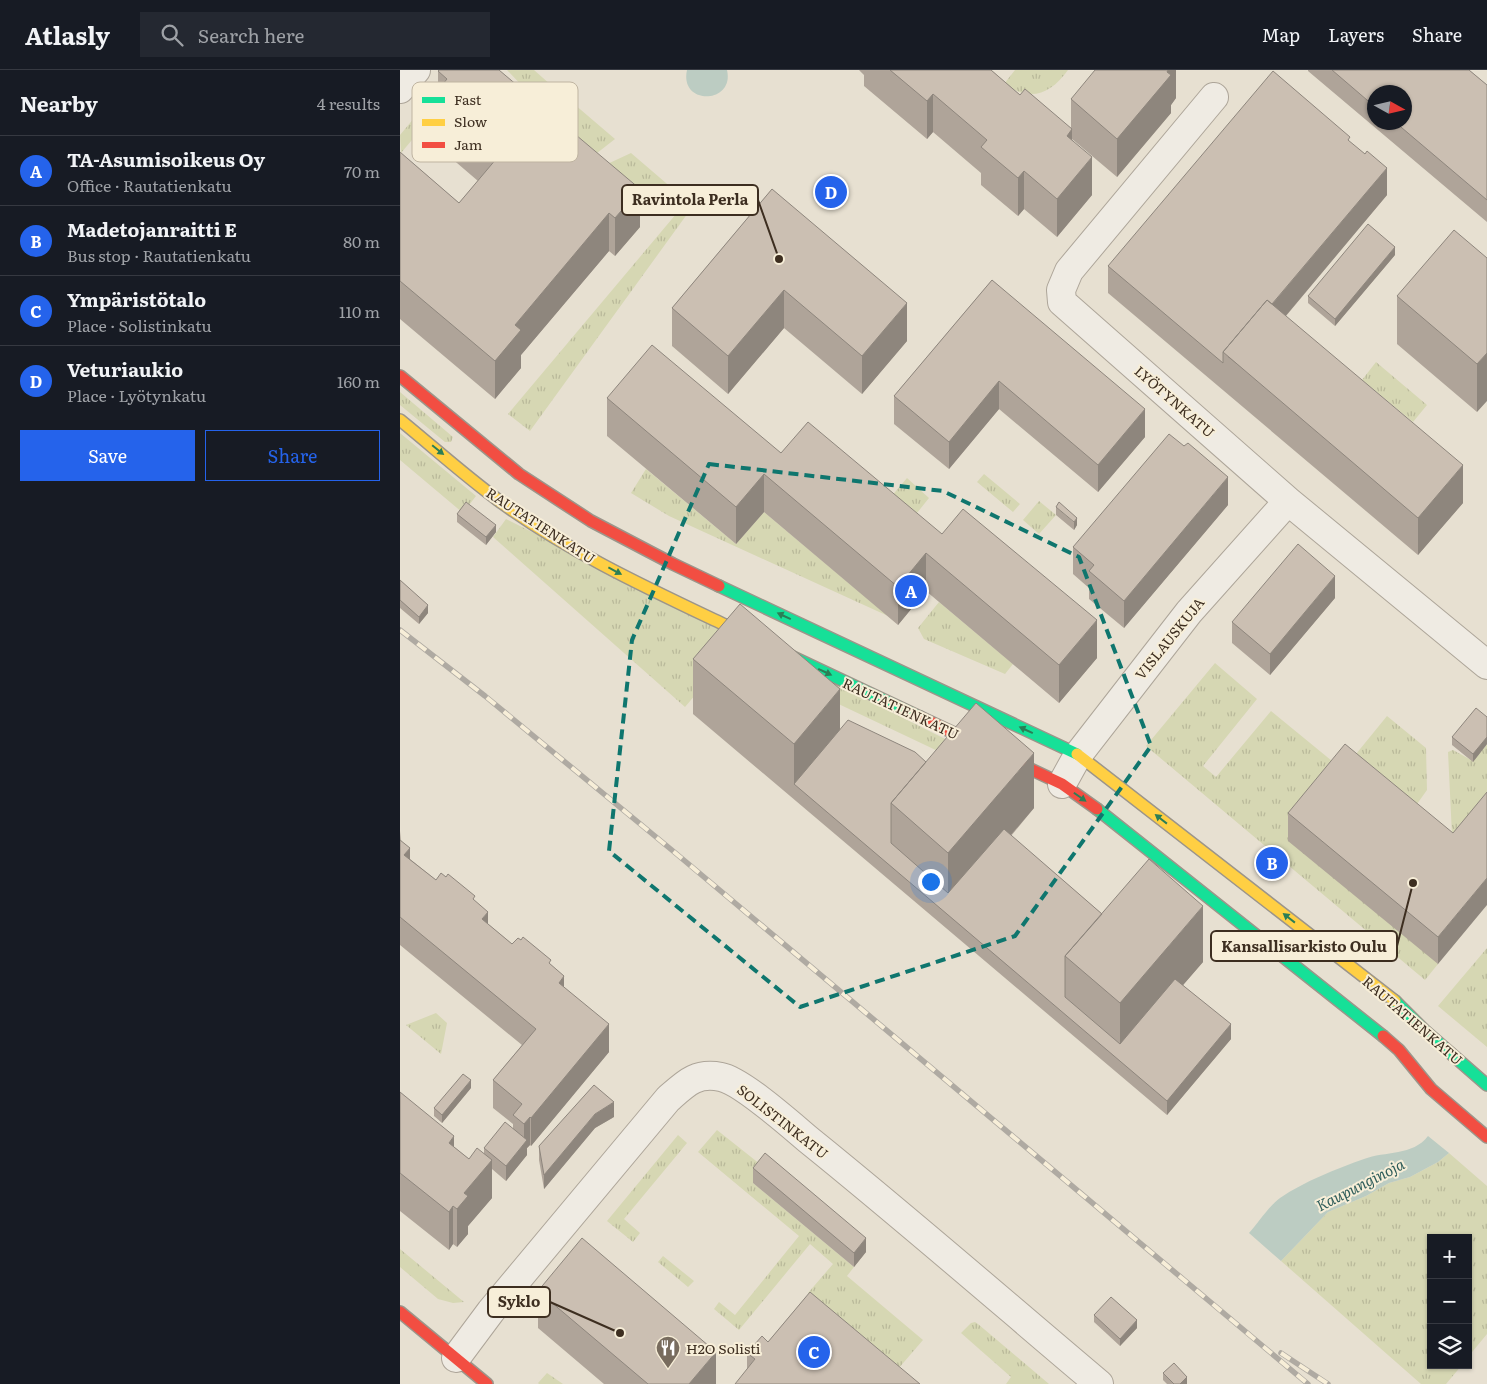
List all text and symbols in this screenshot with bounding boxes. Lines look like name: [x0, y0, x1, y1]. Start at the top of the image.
search box: [140, 12, 490, 57]
text: Atlasly: [25, 17, 110, 52]
icon: search: [158, 21, 186, 49]
text: Search here: [198, 21, 304, 49]
text: Map: [1262, 21, 1300, 48]
text: Layers: [1328, 21, 1384, 48]
text: Share: [1412, 21, 1462, 48]
legend: [412, 82, 578, 162]
north arrow: [1367, 85, 1412, 130]
text: Nearby: [20, 87, 98, 118]
text: Fast: [454, 89, 482, 109]
text: 4 results: [317, 91, 380, 115]
text: Slow: [454, 111, 487, 131]
text: Jam: [454, 134, 483, 154]
text: TA-Asumisoikeus Oy: [67, 145, 265, 173]
text: A: [30, 159, 42, 183]
text: 70 m: [344, 159, 380, 183]
text: Office · Rautatienkatu: [67, 173, 232, 197]
pin: D: [815, 173, 847, 211]
callout: Ravintola Perla: [622, 185, 758, 215]
text: Ravintola Perla: [632, 187, 749, 210]
text: Madetojanraitti E: [67, 215, 237, 243]
text: B: [30, 229, 42, 253]
text: 80 m: [343, 229, 380, 253]
text: Bus stop · Rautatienkatu: [67, 243, 251, 267]
text: Ympäristötalo: [67, 285, 206, 313]
text: C: [30, 299, 42, 323]
text: 110 m: [339, 299, 380, 323]
text: Place · Solistinkatu: [67, 313, 212, 337]
text: Veturiaukio: [67, 355, 183, 383]
street label: LYÖTYNKATU: [1131, 361, 1219, 441]
text: D: [30, 369, 42, 393]
text: 160 m: [337, 369, 380, 393]
text: Place · Lyötynkatu: [67, 383, 206, 407]
button: Save: [20, 430, 195, 481]
button: Share: [205, 430, 380, 481]
one-way arrow: [431, 445, 444, 456]
street label: RAUTATIENKATU: [483, 482, 599, 568]
one-way arrow: [608, 567, 622, 575]
pin: A: [895, 572, 927, 610]
street label: VISLAUSKUJA: [1130, 592, 1209, 683]
one-way arrow: [777, 612, 791, 620]
one-way arrow: [817, 667, 832, 676]
street label: RAUTATIENKATU: [839, 672, 963, 744]
one-way arrow: [1019, 726, 1033, 734]
one-way arrow: [1073, 792, 1087, 802]
one-way arrow: [1155, 813, 1168, 824]
pin: B: [1256, 844, 1288, 882]
your location: [918, 869, 944, 895]
one-way arrow: [1283, 913, 1296, 924]
callout: Kansallisarkisto Oulu: [1211, 931, 1397, 961]
text: Kansallisarkisto Oulu: [1221, 934, 1387, 957]
street label: RAUTATIENKATU: [1359, 971, 1467, 1069]
street label: SOLISTINKATU: [733, 1079, 833, 1163]
water label: Kaupunginoja: [1312, 1152, 1408, 1216]
map controls: [1427, 1234, 1472, 1369]
button: +: [1427, 1234, 1472, 1279]
button: −: [1427, 1279, 1472, 1324]
callout: Syklo: [488, 1287, 550, 1317]
text: Syklo: [498, 1289, 540, 1312]
button: layers: [1427, 1324, 1472, 1369]
pin: C: [798, 1333, 830, 1371]
restaurant icon: H2O Solisti: [655, 1335, 681, 1369]
place label: H2O Solisti: [686, 1338, 761, 1358]

